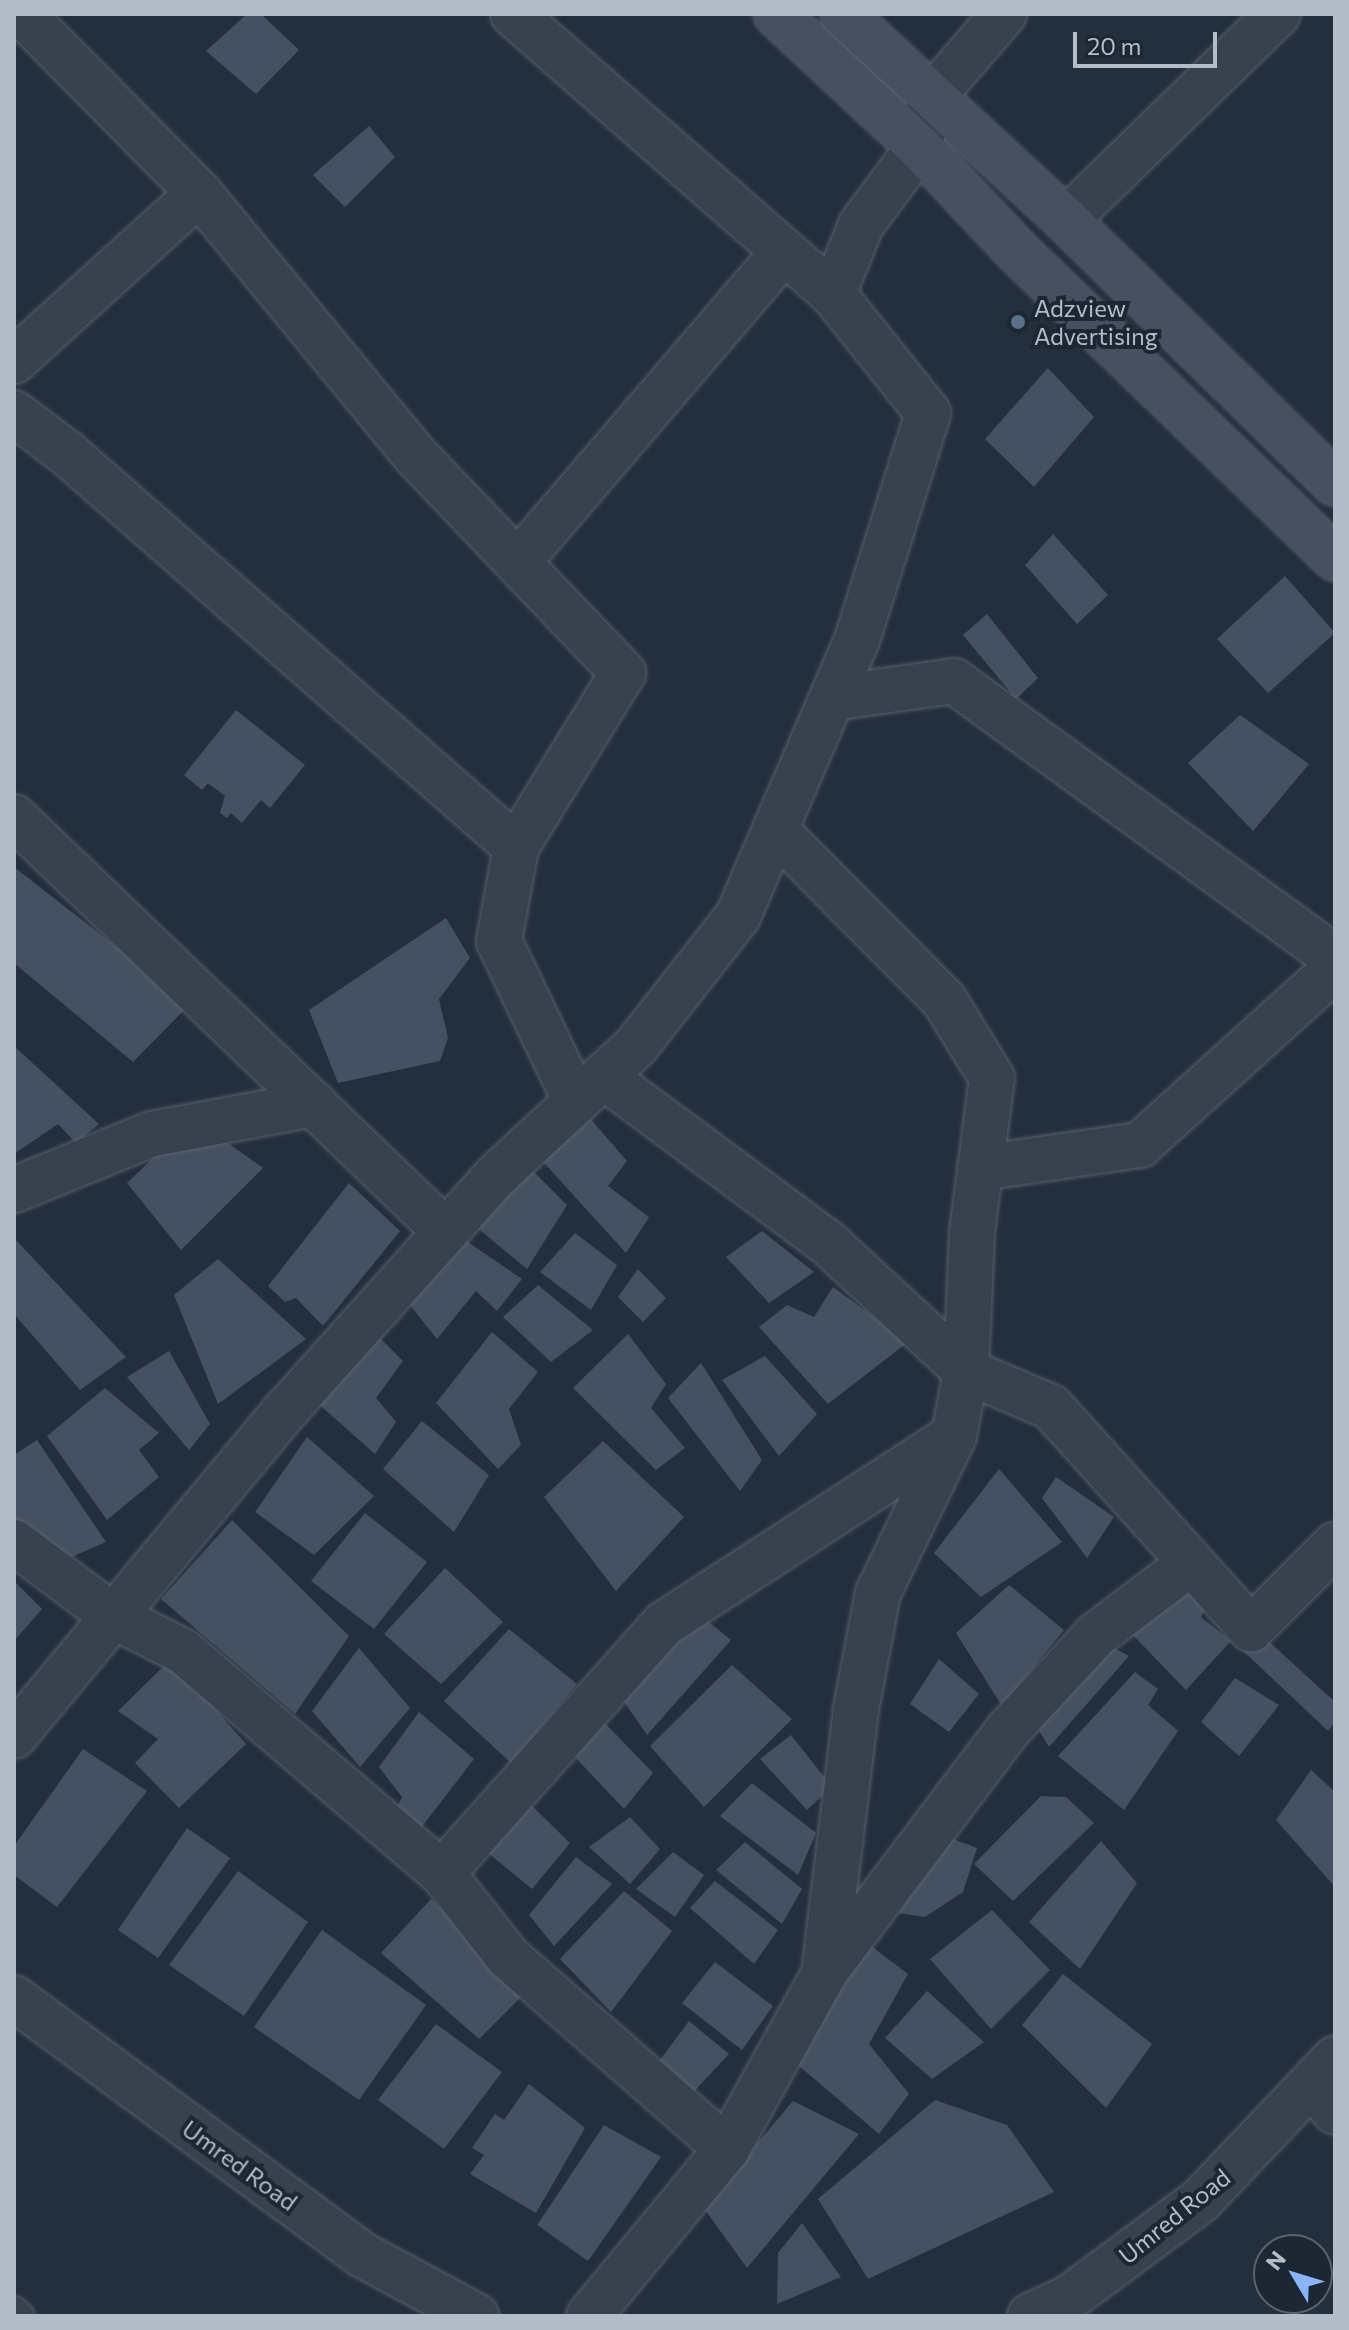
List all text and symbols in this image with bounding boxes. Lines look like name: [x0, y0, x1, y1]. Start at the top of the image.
scale bar: [1077, 16, 1221, 66]
text: 20 m: [1087, 31, 1141, 60]
place label: Adzview Advertising: [1034, 294, 1158, 350]
marker: Adzview Advertising: [1009, 313, 1027, 331]
street label: Umred Road: [177, 2114, 303, 2216]
street label: Umred Road: [1113, 2162, 1235, 2270]
north arrow: [1253, 2234, 1333, 2314]
text: N: [1260, 2245, 1291, 2275]

